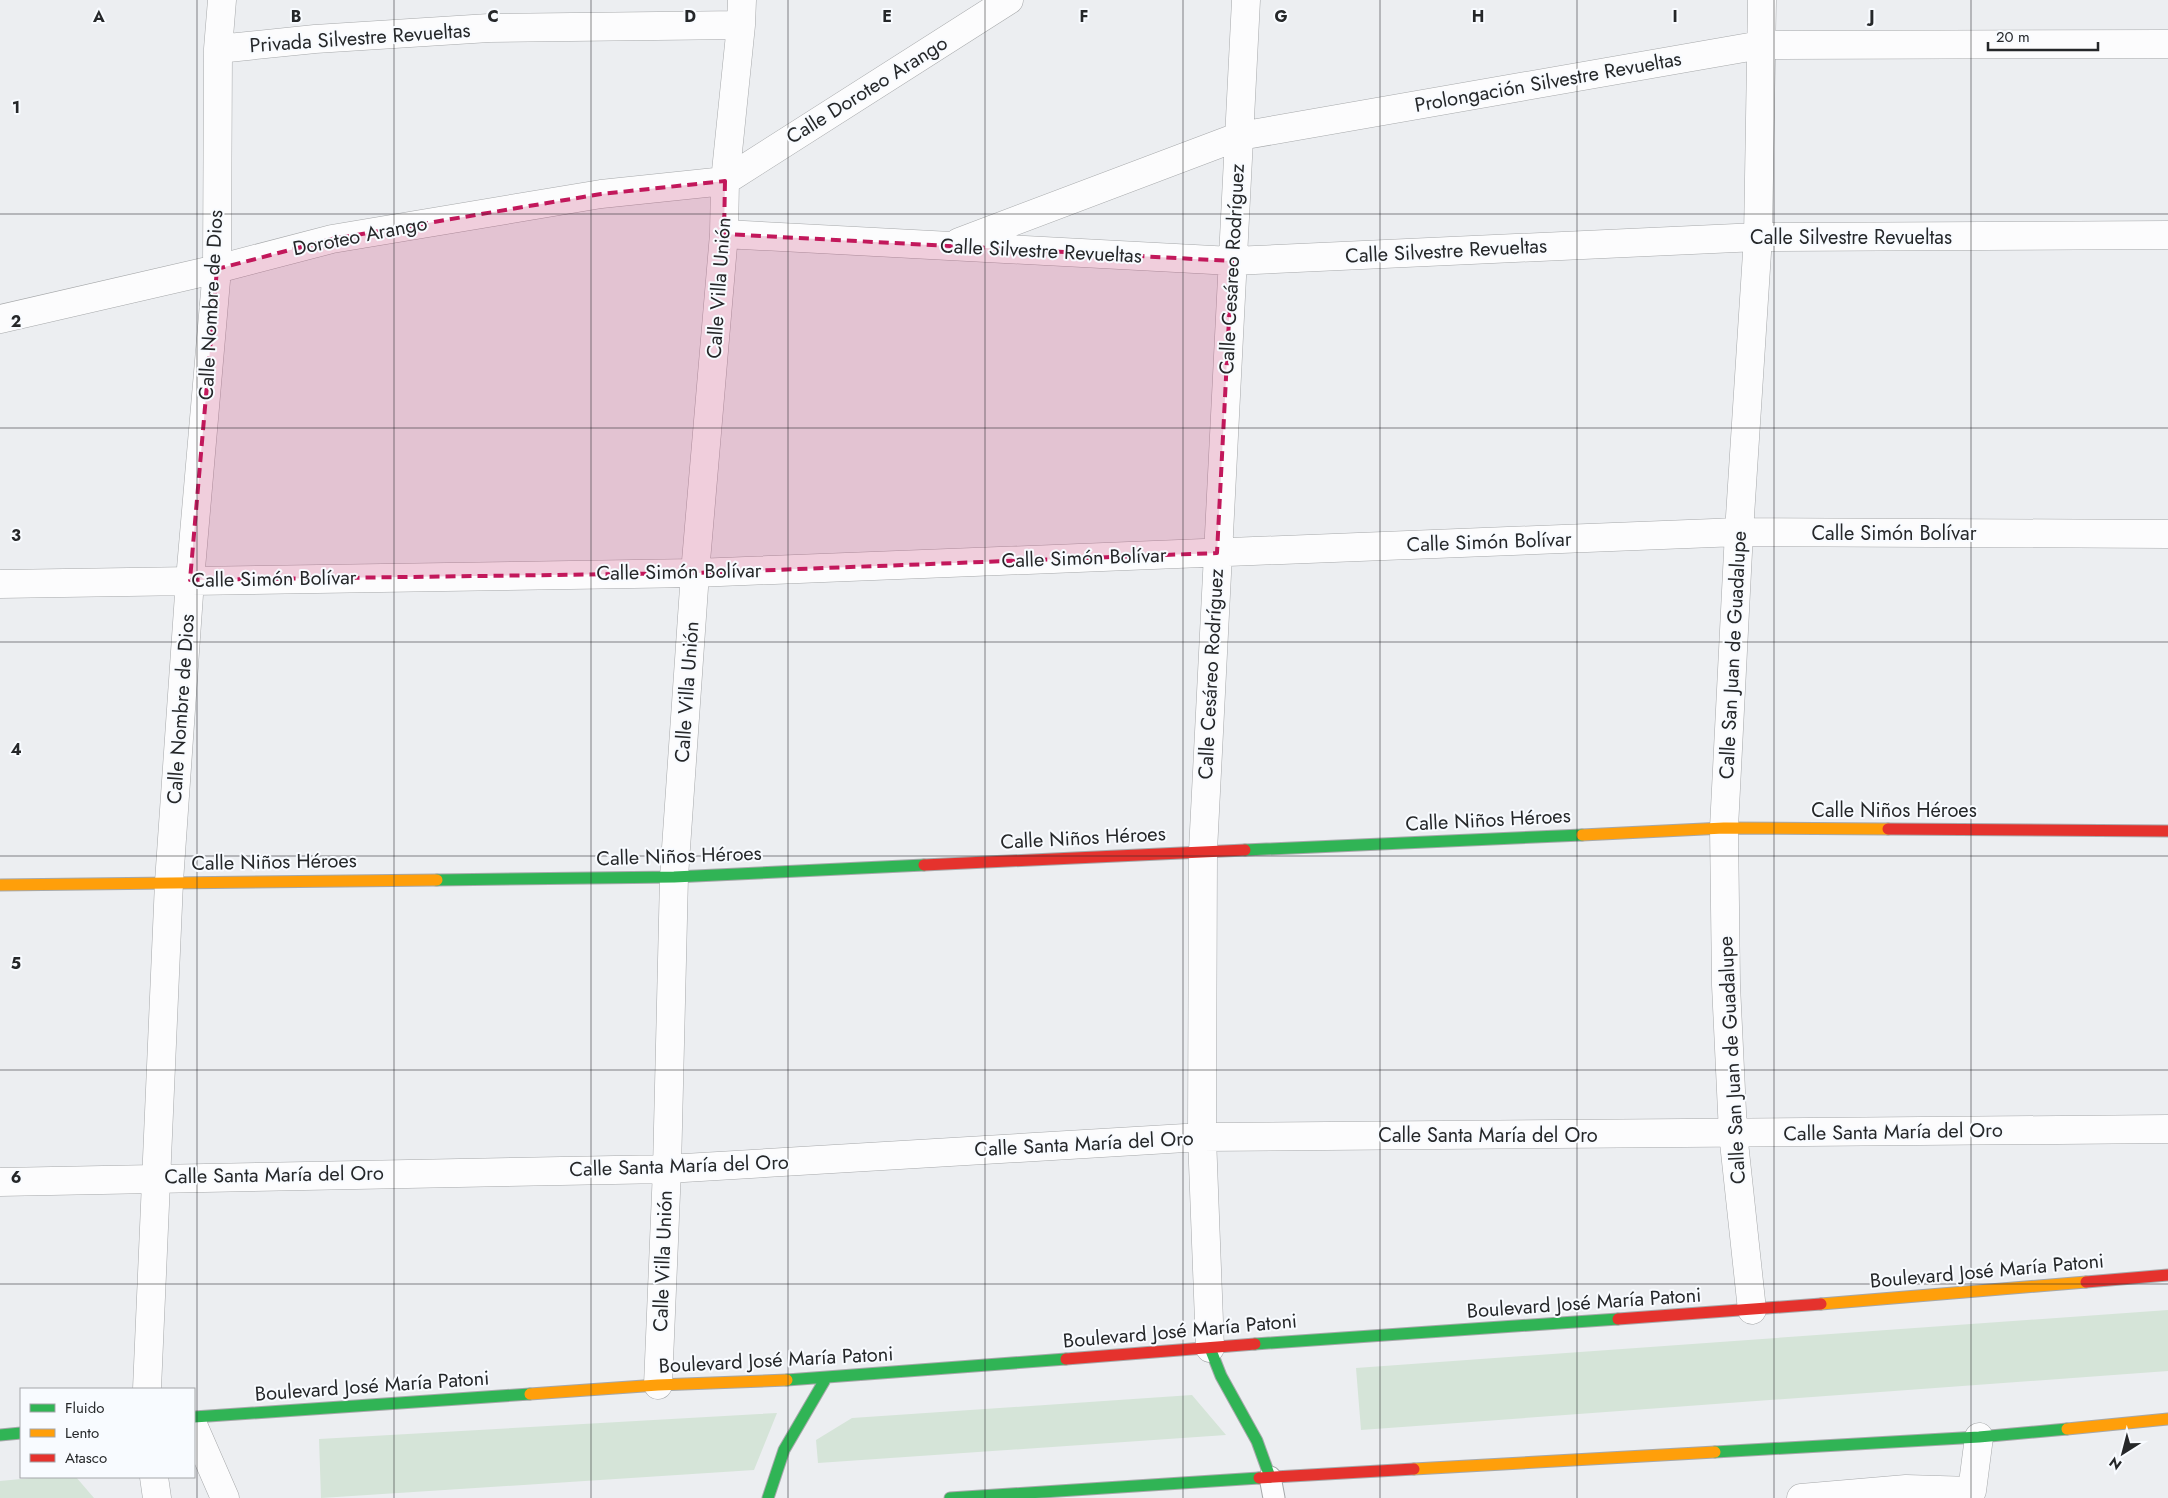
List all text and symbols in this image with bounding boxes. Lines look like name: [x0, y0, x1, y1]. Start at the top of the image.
text: A: [92, 5, 105, 28]
text: B: [291, 5, 301, 28]
text: C: [487, 5, 499, 28]
text: D: [684, 5, 696, 28]
text: E: [882, 5, 892, 28]
text: F: [1080, 5, 1088, 28]
text: G: [1274, 5, 1288, 28]
text: H: [1472, 5, 1484, 28]
text: I: [1672, 5, 1678, 28]
text: J: [1866, 5, 1875, 28]
street label: Privada Silvestre Revueltas: [249, 16, 471, 60]
scale bar: [1988, 20, 2098, 52]
text: 20 m: [1996, 26, 2030, 48]
street label: Calle Doroteo Arango: [781, 29, 953, 151]
street label: Prolongación Silvestre Revueltas: [1412, 44, 1684, 120]
text: 1: [12, 96, 20, 119]
street label: Calle Cesáreo Rodríguez: [1212, 163, 1252, 375]
street label: Calle Nombre de Dios: [192, 209, 230, 401]
street label: Doroteo Arango: [290, 209, 430, 263]
street label: Calle Villa Unión: [700, 216, 738, 360]
street label: Calle Silvestre Revueltas: [1750, 223, 1952, 252]
street label: Calle Silvestre Revueltas: [939, 231, 1143, 271]
street label: Calle Silvestre Revueltas: [1344, 231, 1548, 271]
text: 2: [11, 310, 21, 333]
street label: Calle Simón Bolívar: [1811, 519, 1977, 548]
text: 3: [11, 524, 21, 547]
street label: Calle Simón Bolívar: [1406, 525, 1572, 559]
street label: Calle San Juan de Guadalupe: [1712, 530, 1754, 780]
street label: Calle Simón Bolívar: [1001, 541, 1167, 575]
street label: Calle Simón Bolívar: [596, 556, 762, 588]
street label: Calle Simón Bolívar: [191, 563, 357, 595]
street label: Calle Cesáreo Rodríguez: [1191, 568, 1231, 780]
street label: Calle Nombre de Dios: [160, 613, 202, 805]
street label: Calle Villa Unión: [668, 620, 706, 764]
text: 4: [10, 738, 22, 761]
street label: Calle Niños Héroes: [1811, 796, 1977, 825]
street label: Calle Niños Héroes: [1405, 801, 1571, 839]
street label: Calle Niños Héroes: [1000, 819, 1166, 857]
street label: Calle Niños Héroes: [596, 839, 762, 873]
street label: Calle Niños Héroes: [191, 846, 357, 878]
street label: Calle San Juan de Guadalupe: [1711, 935, 1753, 1185]
text: 5: [11, 952, 21, 975]
street label: Calle Santa María del Oro: [1783, 1116, 2003, 1148]
street label: Calle Santa María del Oro: [1378, 1121, 1598, 1150]
street label: Calle Santa María del Oro: [974, 1124, 1194, 1164]
street label: Calle Santa María del Oro: [569, 1148, 789, 1184]
street label: Calle Santa María del Oro: [164, 1159, 384, 1191]
text: 6: [11, 1166, 21, 1189]
street label: Calle Villa Unión: [646, 1190, 680, 1332]
street label: Boulevard José María Patoni: [1869, 1246, 2105, 1296]
street label: Boulevard José María Patoni: [1466, 1280, 1702, 1326]
street label: Boulevard José María Patoni: [1062, 1306, 1298, 1356]
street label: Boulevard José María Patoni: [658, 1339, 894, 1381]
street label: Boulevard José María Patoni: [254, 1363, 490, 1409]
legend: [20, 1388, 195, 1478]
text: Fluido: [65, 1397, 104, 1419]
text: Lento: [65, 1422, 99, 1444]
north arrow: [2098, 1428, 2148, 1478]
text: Atasco: [65, 1447, 107, 1469]
text: N: [2105, 1452, 2126, 1475]

